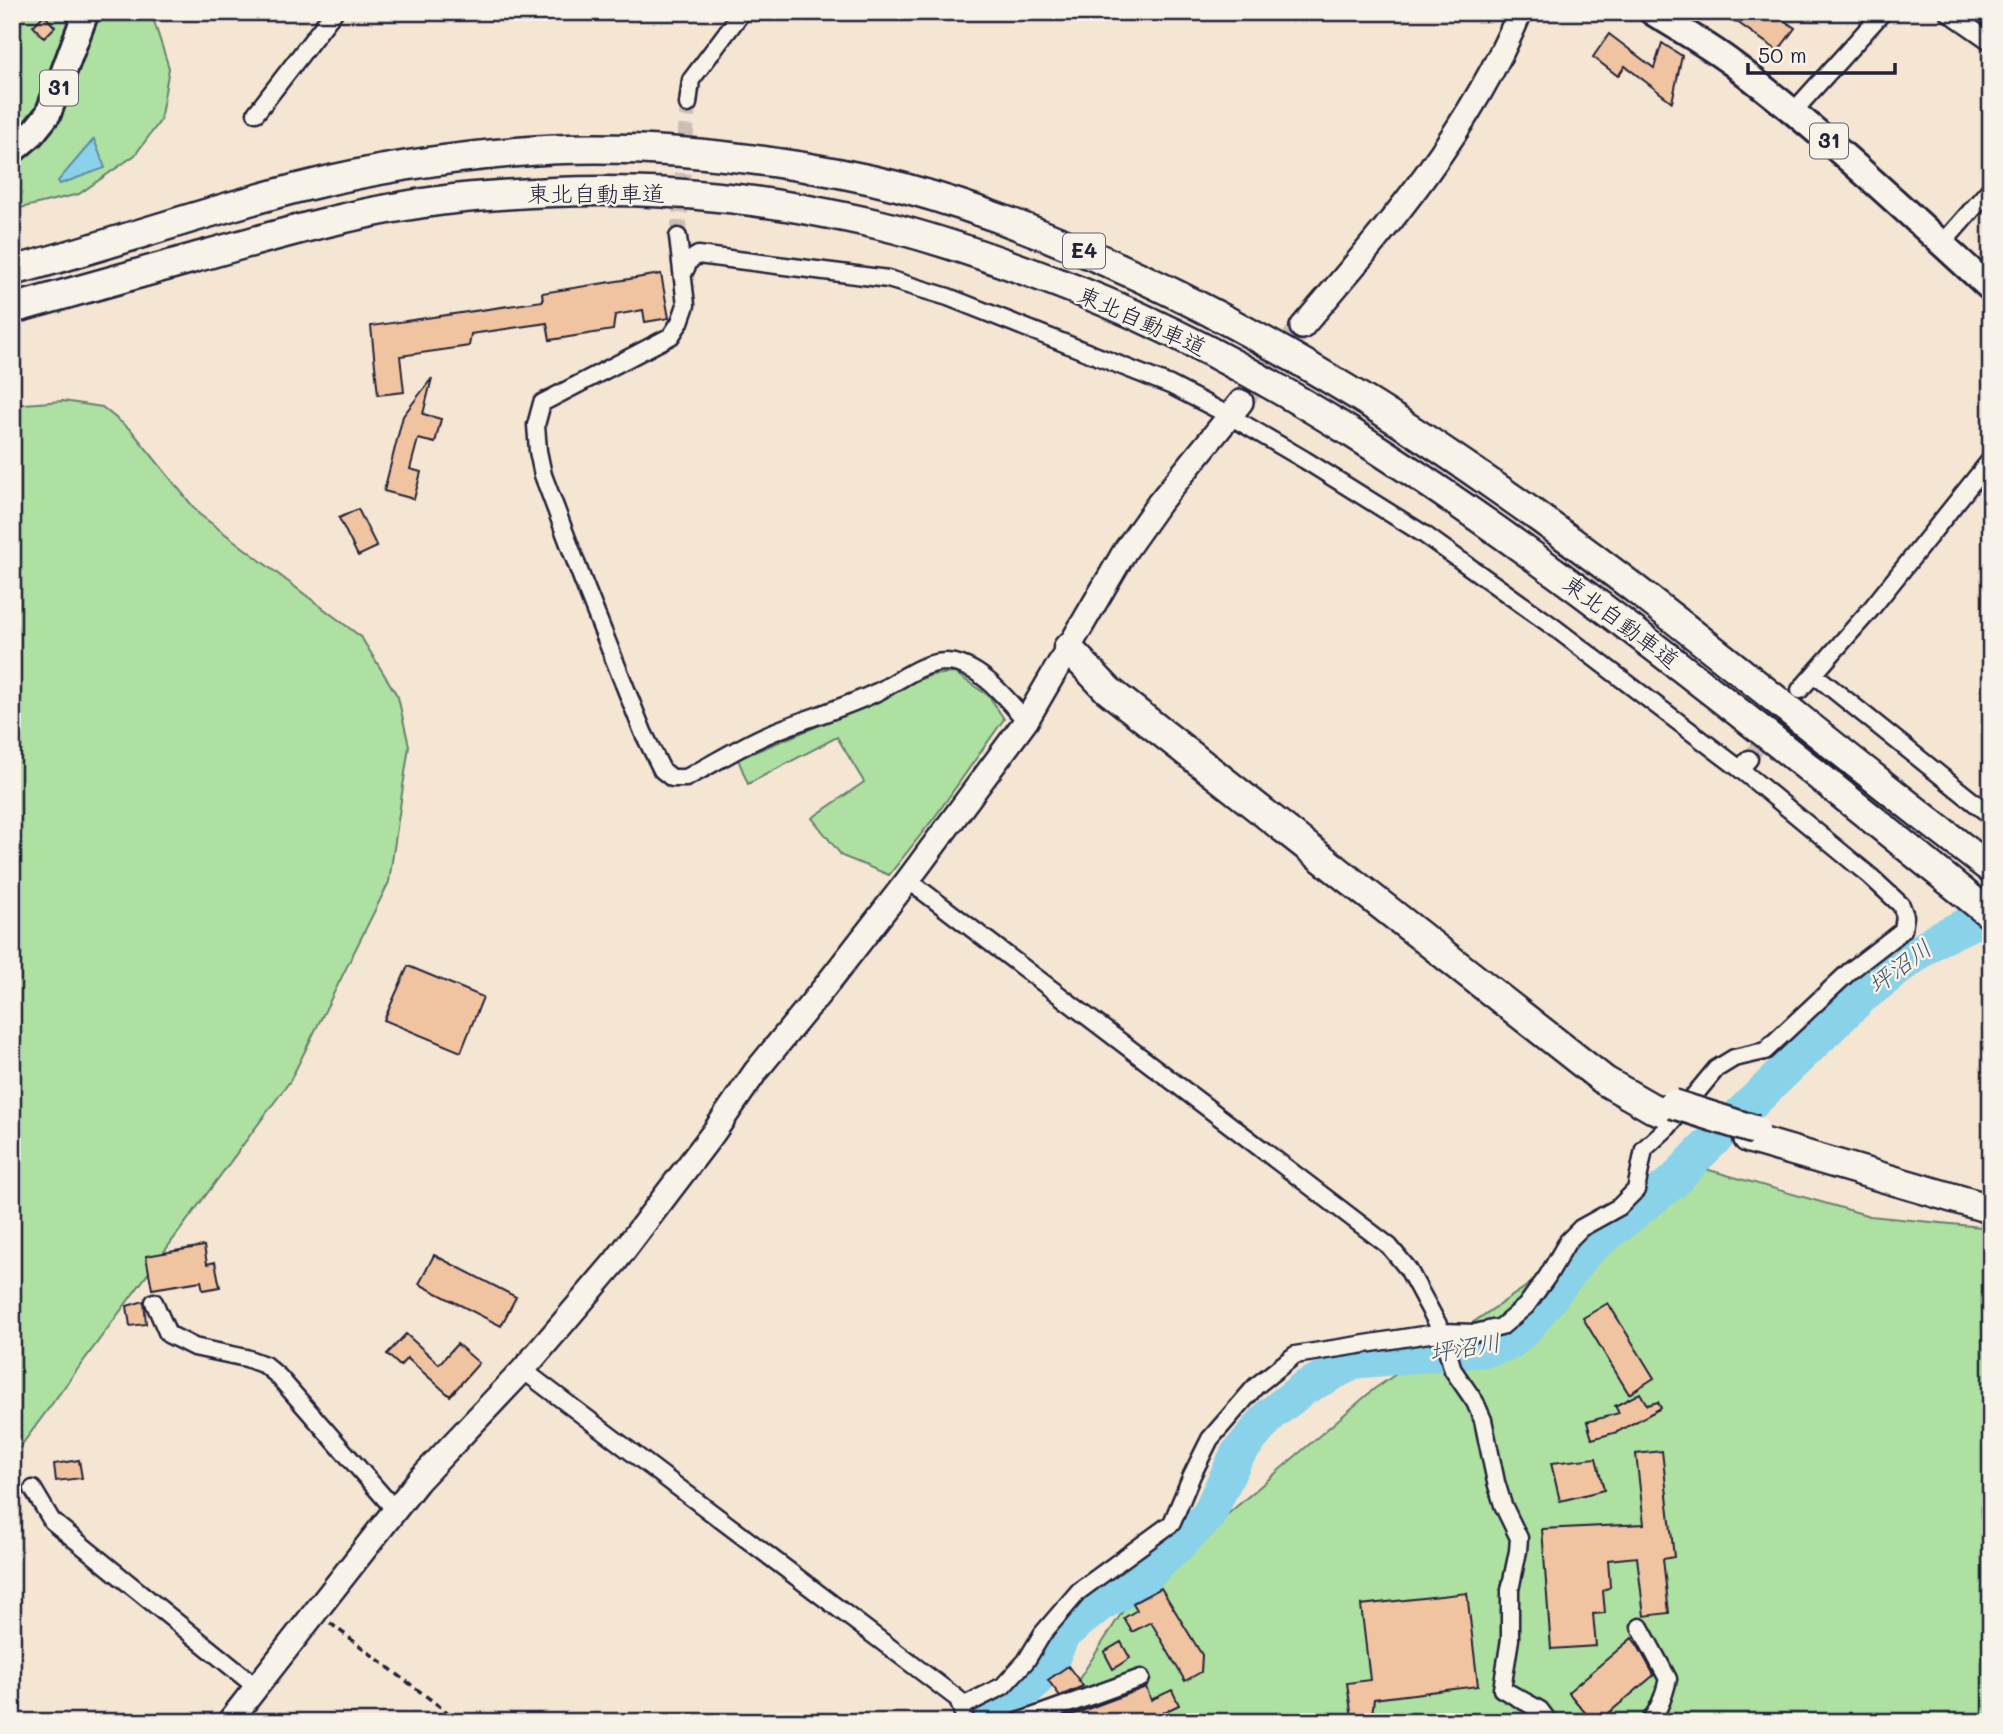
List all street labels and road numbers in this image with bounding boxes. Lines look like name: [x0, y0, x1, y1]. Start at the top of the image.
road number: 31: [40, 70, 78, 106]
road number: 31: [1810, 124, 1848, 158]
street label: 東北自動車道: [527, 178, 665, 208]
road number: E4: [1063, 233, 1105, 268]
street label: 東北自動車道: [1073, 278, 1212, 362]
street label: 東北自動車道: [1557, 568, 1686, 675]

